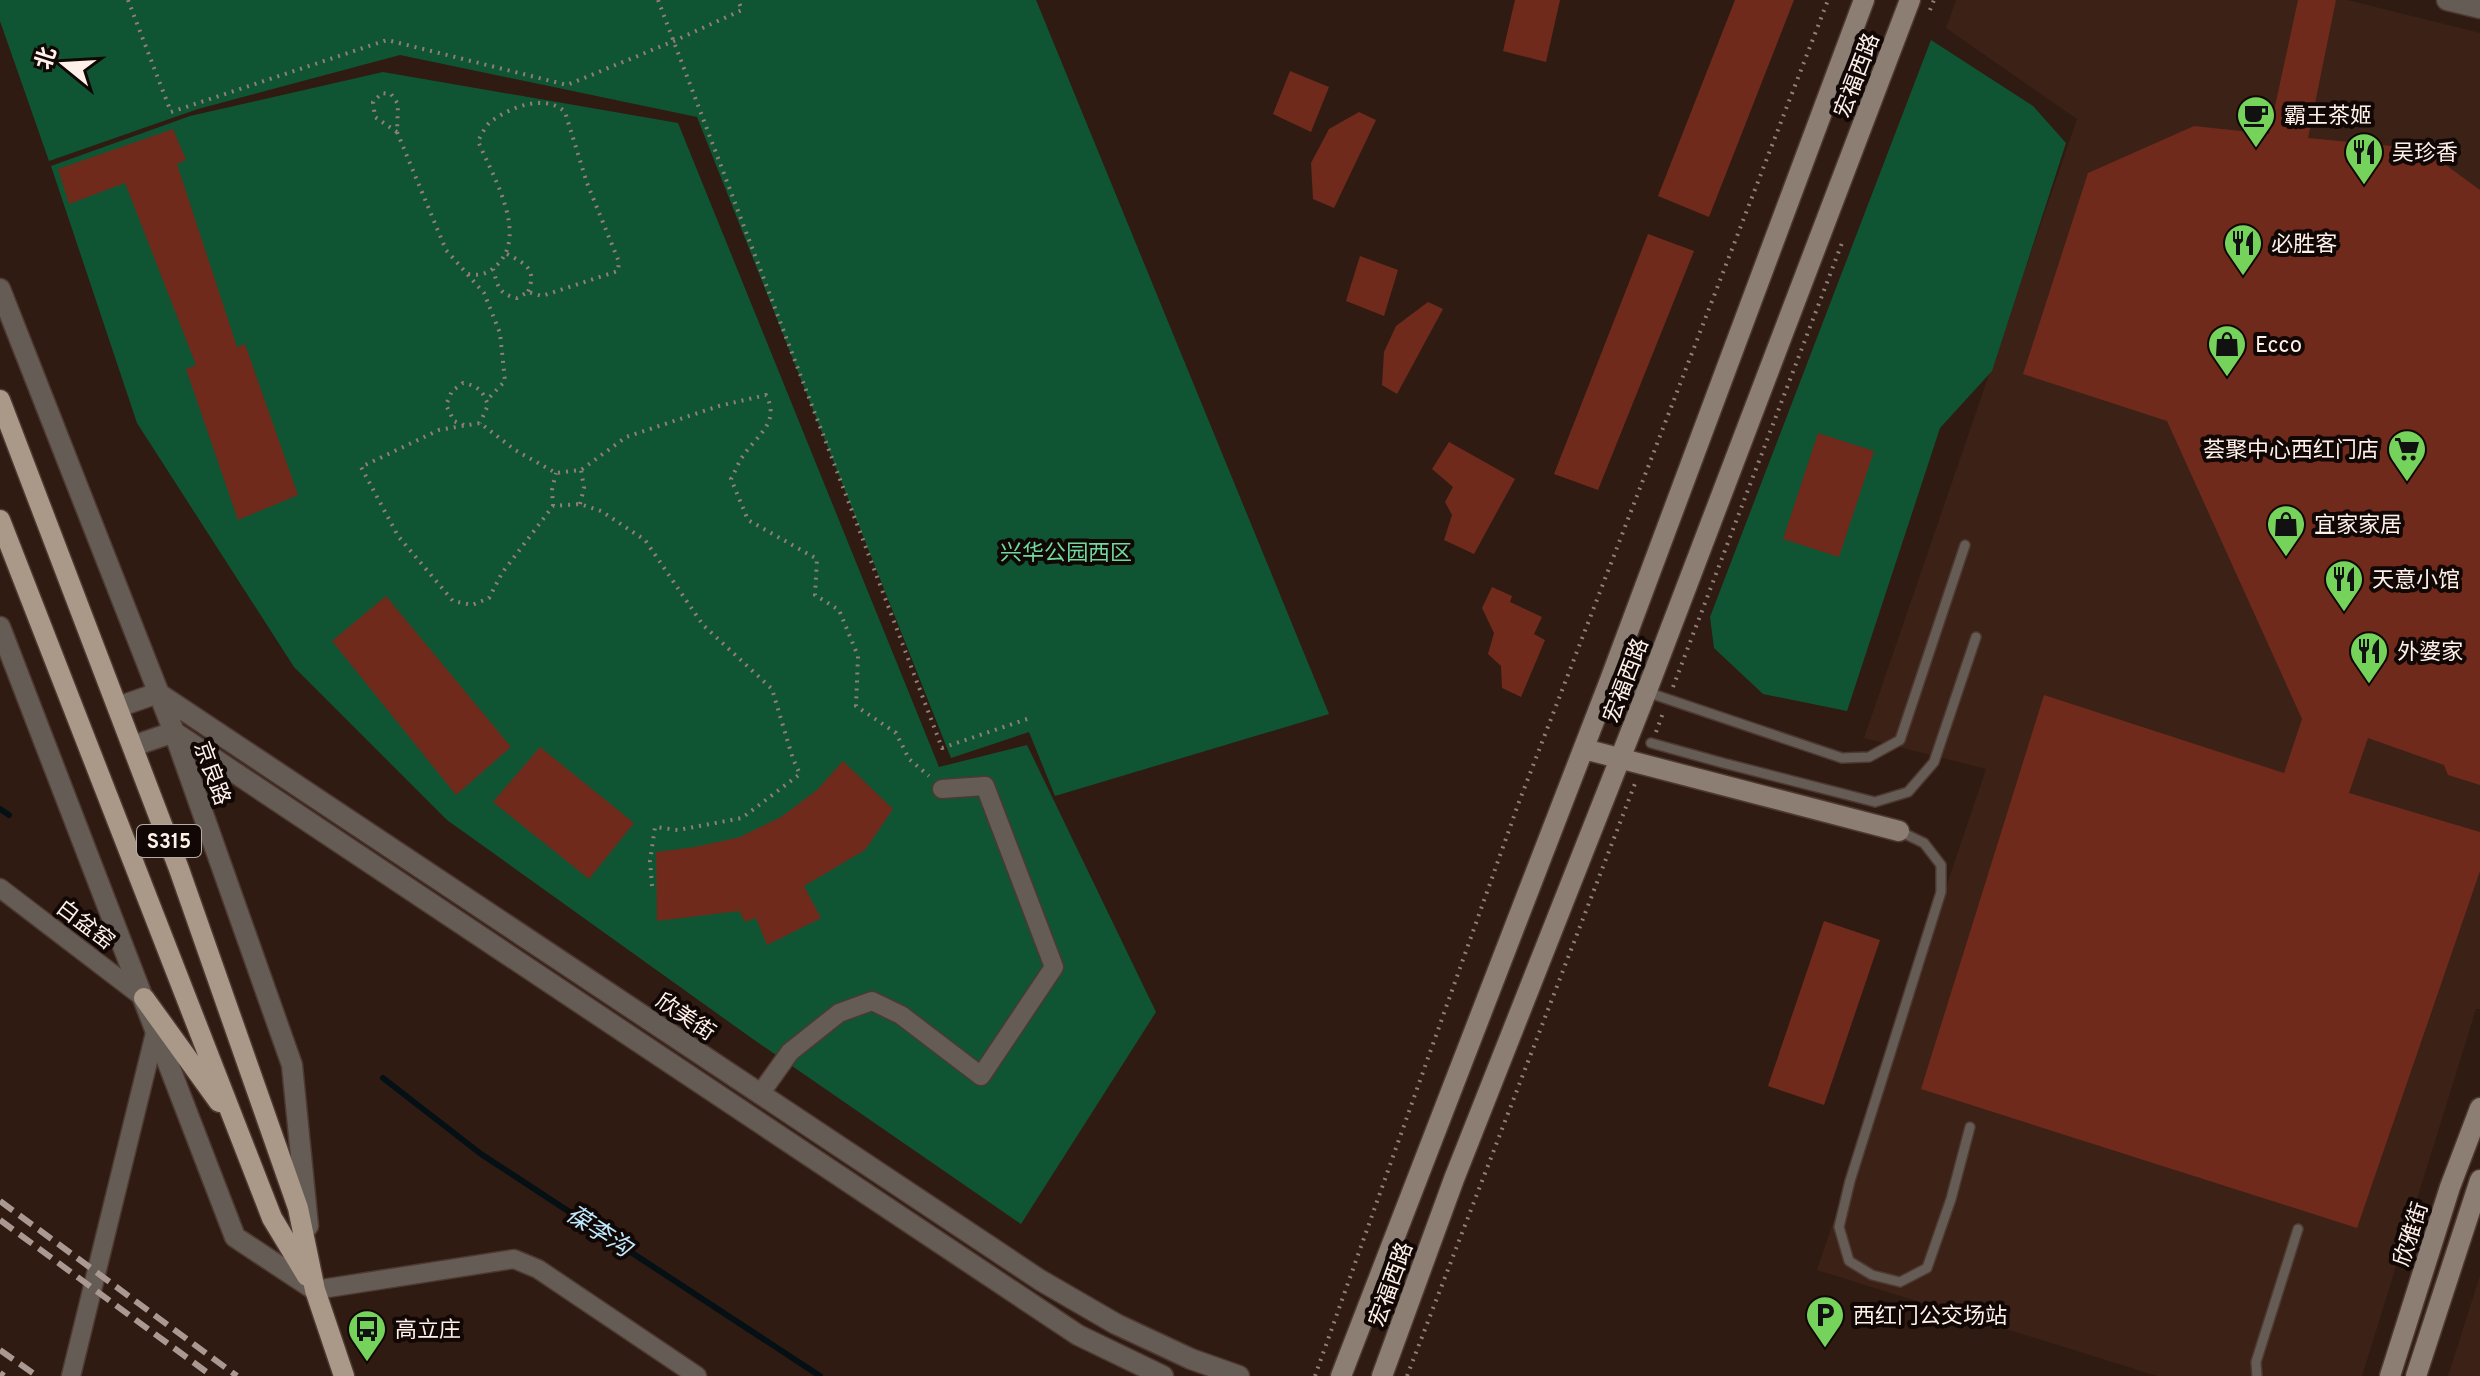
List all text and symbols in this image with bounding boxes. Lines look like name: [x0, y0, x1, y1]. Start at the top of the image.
north arrow: [24, 24, 104, 104]
street label: 宏福西路: [1830, 30, 1887, 122]
text: 北: [31, 44, 64, 73]
cafe icon: 霸王茶姬: [2235, 94, 2277, 149]
place label: 霸王茶姬: [2284, 104, 2372, 131]
restaurant icon: 吴珍香: [2343, 131, 2385, 186]
place label: 吴珍香: [2392, 141, 2458, 168]
restaurant icon: 必胜客: [2222, 222, 2264, 277]
place label: 必胜客: [2271, 232, 2337, 259]
shop icon: Ecco: [2206, 323, 2248, 378]
place label: Ecco: [2255, 333, 2302, 360]
supermarket icon: 荟聚中心西红门店: [2386, 428, 2428, 483]
place label: 荟聚中心西红门店: [2203, 438, 2379, 465]
shop icon: 宜家家居: [2265, 503, 2307, 558]
place label: 宜家家居: [2314, 513, 2402, 540]
park label: 兴华公园西区: [1000, 541, 1132, 568]
restaurant icon: 天意小馆: [2323, 558, 2365, 613]
place label: 天意小馆: [2372, 568, 2460, 595]
restaurant icon: 外婆家: [2348, 630, 2390, 685]
street label: 宏福西路: [1599, 635, 1656, 727]
place label: 外婆家: [2397, 640, 2463, 667]
street label: 京良路: [187, 738, 235, 809]
road number: S315: [137, 825, 201, 857]
street label: 白盆窑: [50, 895, 119, 957]
street label: 欣美街: [650, 988, 720, 1048]
street label: 欣雅街: [2389, 1199, 2435, 1270]
water label: 葆李沟: [560, 1200, 639, 1266]
street label: 宏福西路: [1365, 1239, 1420, 1331]
parking icon: 西红门公交场站: [1804, 1294, 1846, 1349]
place label: 西红门公交场站: [1853, 1304, 2007, 1331]
bus stop icon: 高立庄: [346, 1308, 388, 1363]
place label: 高立庄: [395, 1318, 461, 1345]

